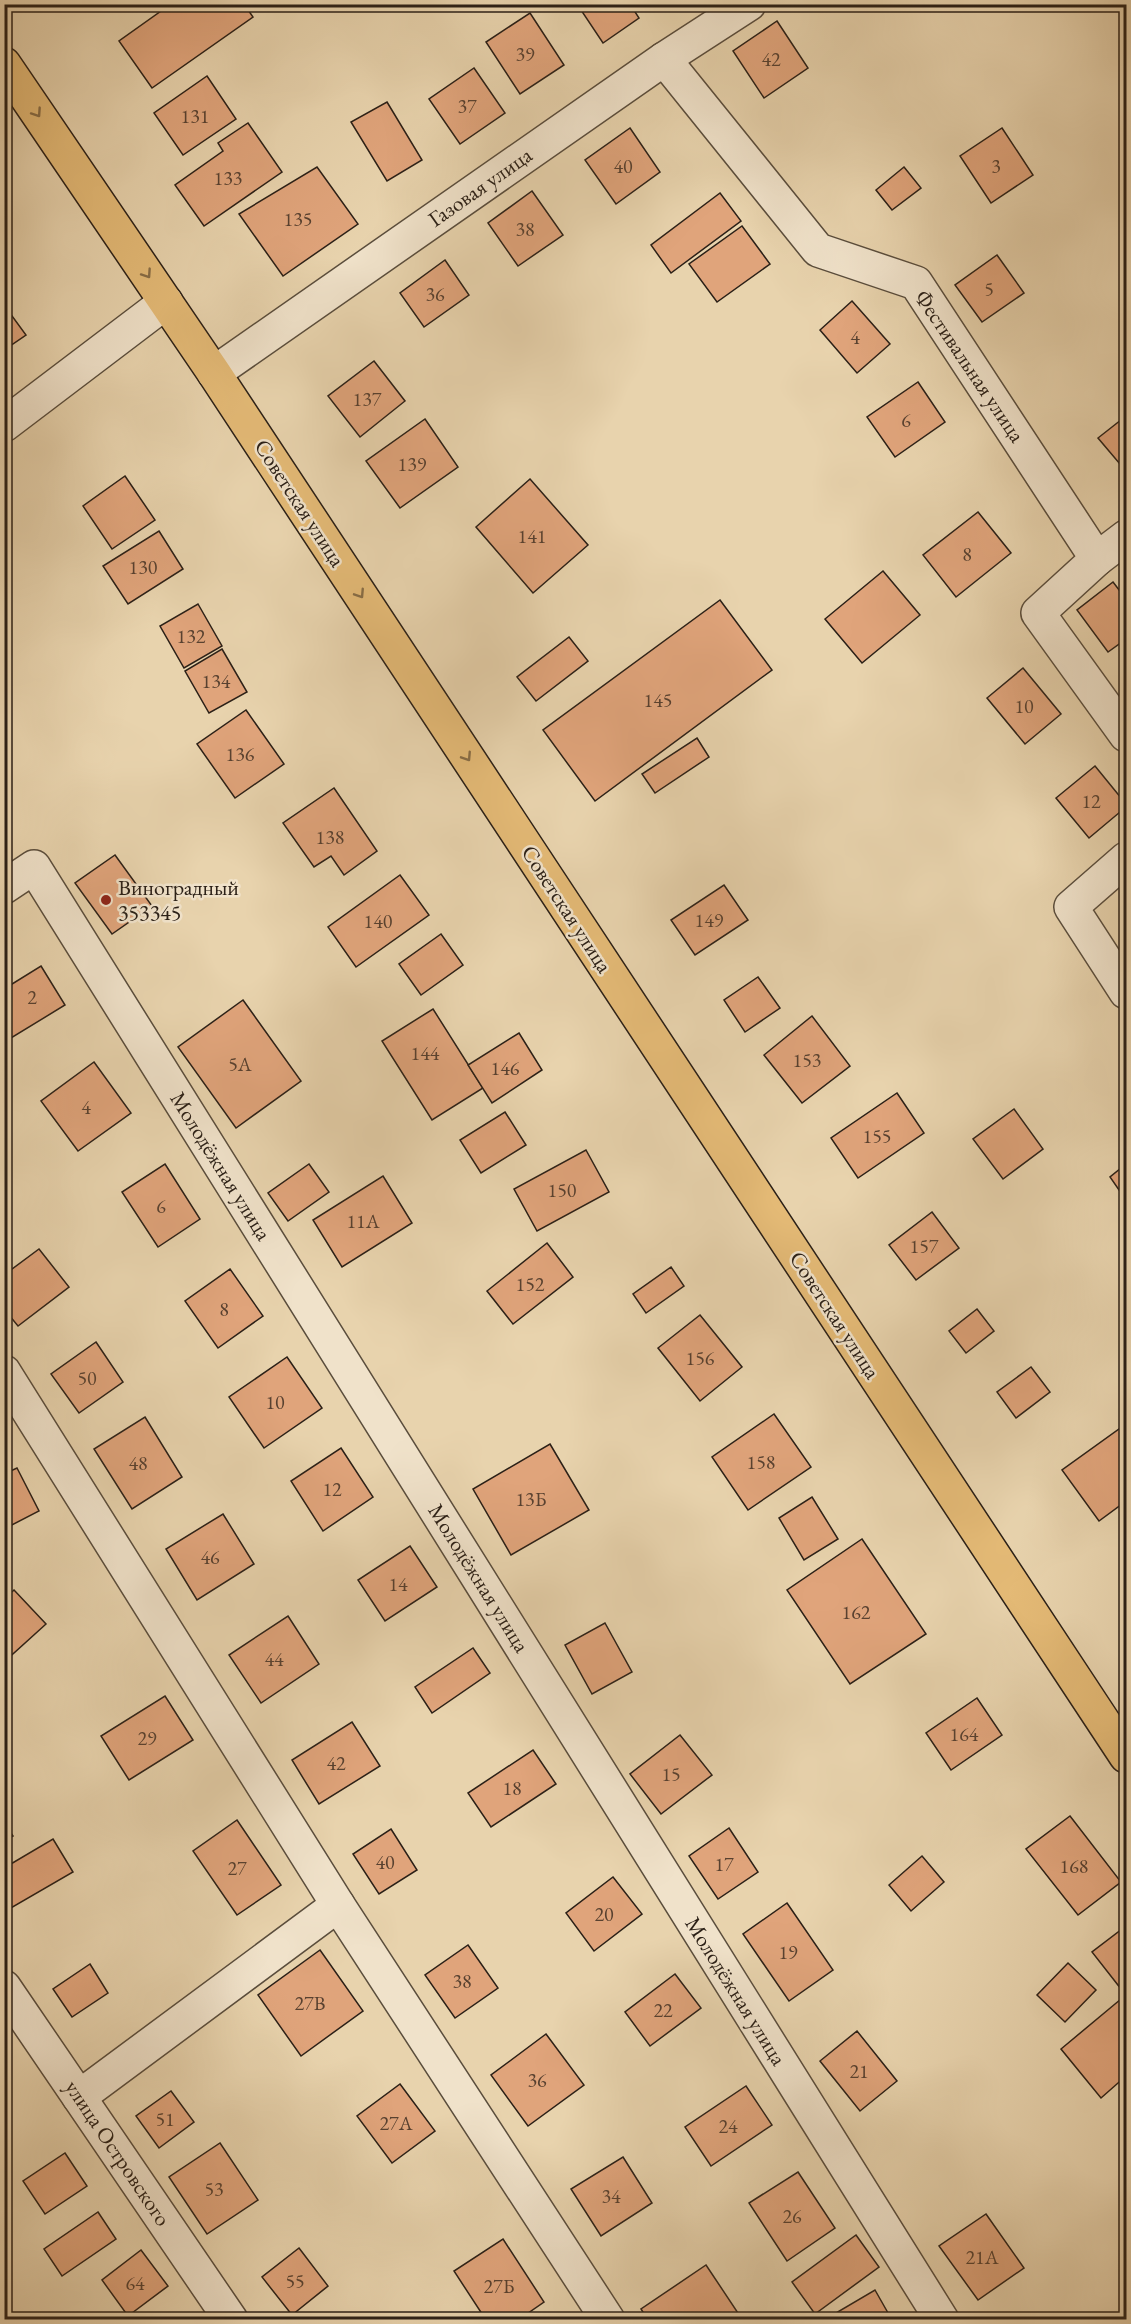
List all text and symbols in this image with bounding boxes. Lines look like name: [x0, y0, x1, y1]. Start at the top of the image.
house number: 39: [515, 41, 535, 67]
house number: 42: [761, 46, 781, 72]
house number: 37: [457, 93, 477, 119]
house number: 131: [181, 103, 209, 129]
one-way arrow: [30, 106, 41, 117]
street label: Газовая улица: [422, 140, 538, 233]
house number: 40: [613, 153, 633, 179]
house number: 3: [991, 153, 1001, 179]
house number: 133: [214, 165, 242, 191]
house number: 135: [284, 206, 312, 232]
house number: 38: [515, 216, 535, 242]
one-way arrow: [140, 267, 151, 278]
house number: 5: [984, 276, 994, 302]
house number: 36: [425, 281, 445, 307]
street label: Фестивальная улица: [908, 284, 1032, 448]
house number: 4: [850, 324, 860, 350]
house number: 137: [353, 386, 382, 412]
house number: 6: [901, 407, 911, 433]
street label: Советская улица: [248, 434, 352, 573]
house number: 139: [398, 451, 427, 477]
house number: 141: [518, 523, 546, 549]
house number: 8: [962, 541, 972, 567]
house number: 130: [129, 554, 158, 580]
one-way arrow: [352, 588, 364, 598]
house number: 132: [177, 623, 206, 649]
house number: 134: [202, 668, 231, 694]
house number: 145: [644, 687, 672, 713]
house number: 10: [1014, 693, 1034, 719]
house number: 136: [226, 741, 255, 767]
one-way arrow: [460, 750, 471, 761]
house number: 12: [1081, 788, 1101, 814]
house number: 138: [316, 824, 344, 850]
street label: Советская улица: [515, 840, 619, 979]
place label: Виноградный 353345: [118, 873, 239, 927]
marker: Виноградный 353345: [99, 893, 113, 907]
house number: 149: [695, 907, 724, 933]
house number: 140: [364, 908, 393, 934]
house number: 2: [27, 984, 37, 1010]
house number: 144: [411, 1040, 440, 1066]
house number: 153: [793, 1047, 821, 1073]
house number: 5А: [228, 1051, 252, 1077]
house number: 146: [491, 1055, 520, 1081]
street label: Молодёжная улица: [164, 1086, 279, 1246]
house number: 4: [81, 1094, 91, 1120]
house number: 155: [863, 1123, 891, 1149]
house number: 150: [548, 1177, 577, 1203]
house number: 6: [156, 1193, 166, 1219]
house number: 11А: [346, 1208, 380, 1234]
house number: 157: [910, 1233, 939, 1259]
street label: Советская улица: [783, 1246, 887, 1385]
house number: 152: [516, 1271, 545, 1297]
house number: 8: [219, 1296, 229, 1322]
house number: 156: [686, 1345, 715, 1371]
house number: 50: [77, 1365, 97, 1391]
house number: 10: [265, 1389, 285, 1415]
house number: 158: [747, 1449, 775, 1475]
house number: 48: [128, 1450, 148, 1476]
house number: 12: [322, 1476, 342, 1502]
house number: 13Б: [516, 1486, 547, 1512]
street label: Молодёжная улица: [422, 1498, 537, 1658]
house number: 46: [200, 1544, 220, 1570]
house number: 14: [388, 1571, 408, 1597]
house number: 162: [842, 1599, 871, 1625]
house number: 44: [264, 1646, 284, 1672]
house number: 164: [950, 1721, 979, 1747]
house number: 29: [137, 1725, 157, 1751]
house number: 42: [326, 1750, 346, 1776]
house number: 15: [661, 1761, 681, 1787]
house number: 18: [502, 1775, 522, 1801]
house number: 40: [375, 1849, 395, 1875]
house number: 17: [714, 1851, 734, 1877]
house number: 168: [1060, 1853, 1088, 1879]
house number: 27: [227, 1855, 247, 1881]
house number: 20: [594, 1901, 614, 1927]
street label: Молодёжная улица: [679, 1911, 794, 2071]
house number: 19: [778, 1939, 798, 1965]
house number: 38: [452, 1968, 472, 1994]
house number: 27В: [295, 1990, 325, 2016]
house number: 22: [653, 1997, 673, 2023]
house number: 21: [849, 2058, 869, 2084]
house number: 36: [527, 2067, 547, 2093]
street label: улица Островского: [58, 2074, 178, 2232]
house number: 51: [155, 2106, 175, 2132]
house number: 27А: [379, 2110, 413, 2136]
house number: 24: [718, 2113, 738, 2139]
house number: 53: [204, 2176, 224, 2202]
house number: 34: [601, 2183, 621, 2209]
house number: 26: [782, 2203, 802, 2229]
house number: 21А: [965, 2244, 999, 2270]
house number: 55: [285, 2268, 305, 2294]
house number: 64: [125, 2270, 145, 2296]
house number: 27Б: [484, 2273, 515, 2299]

